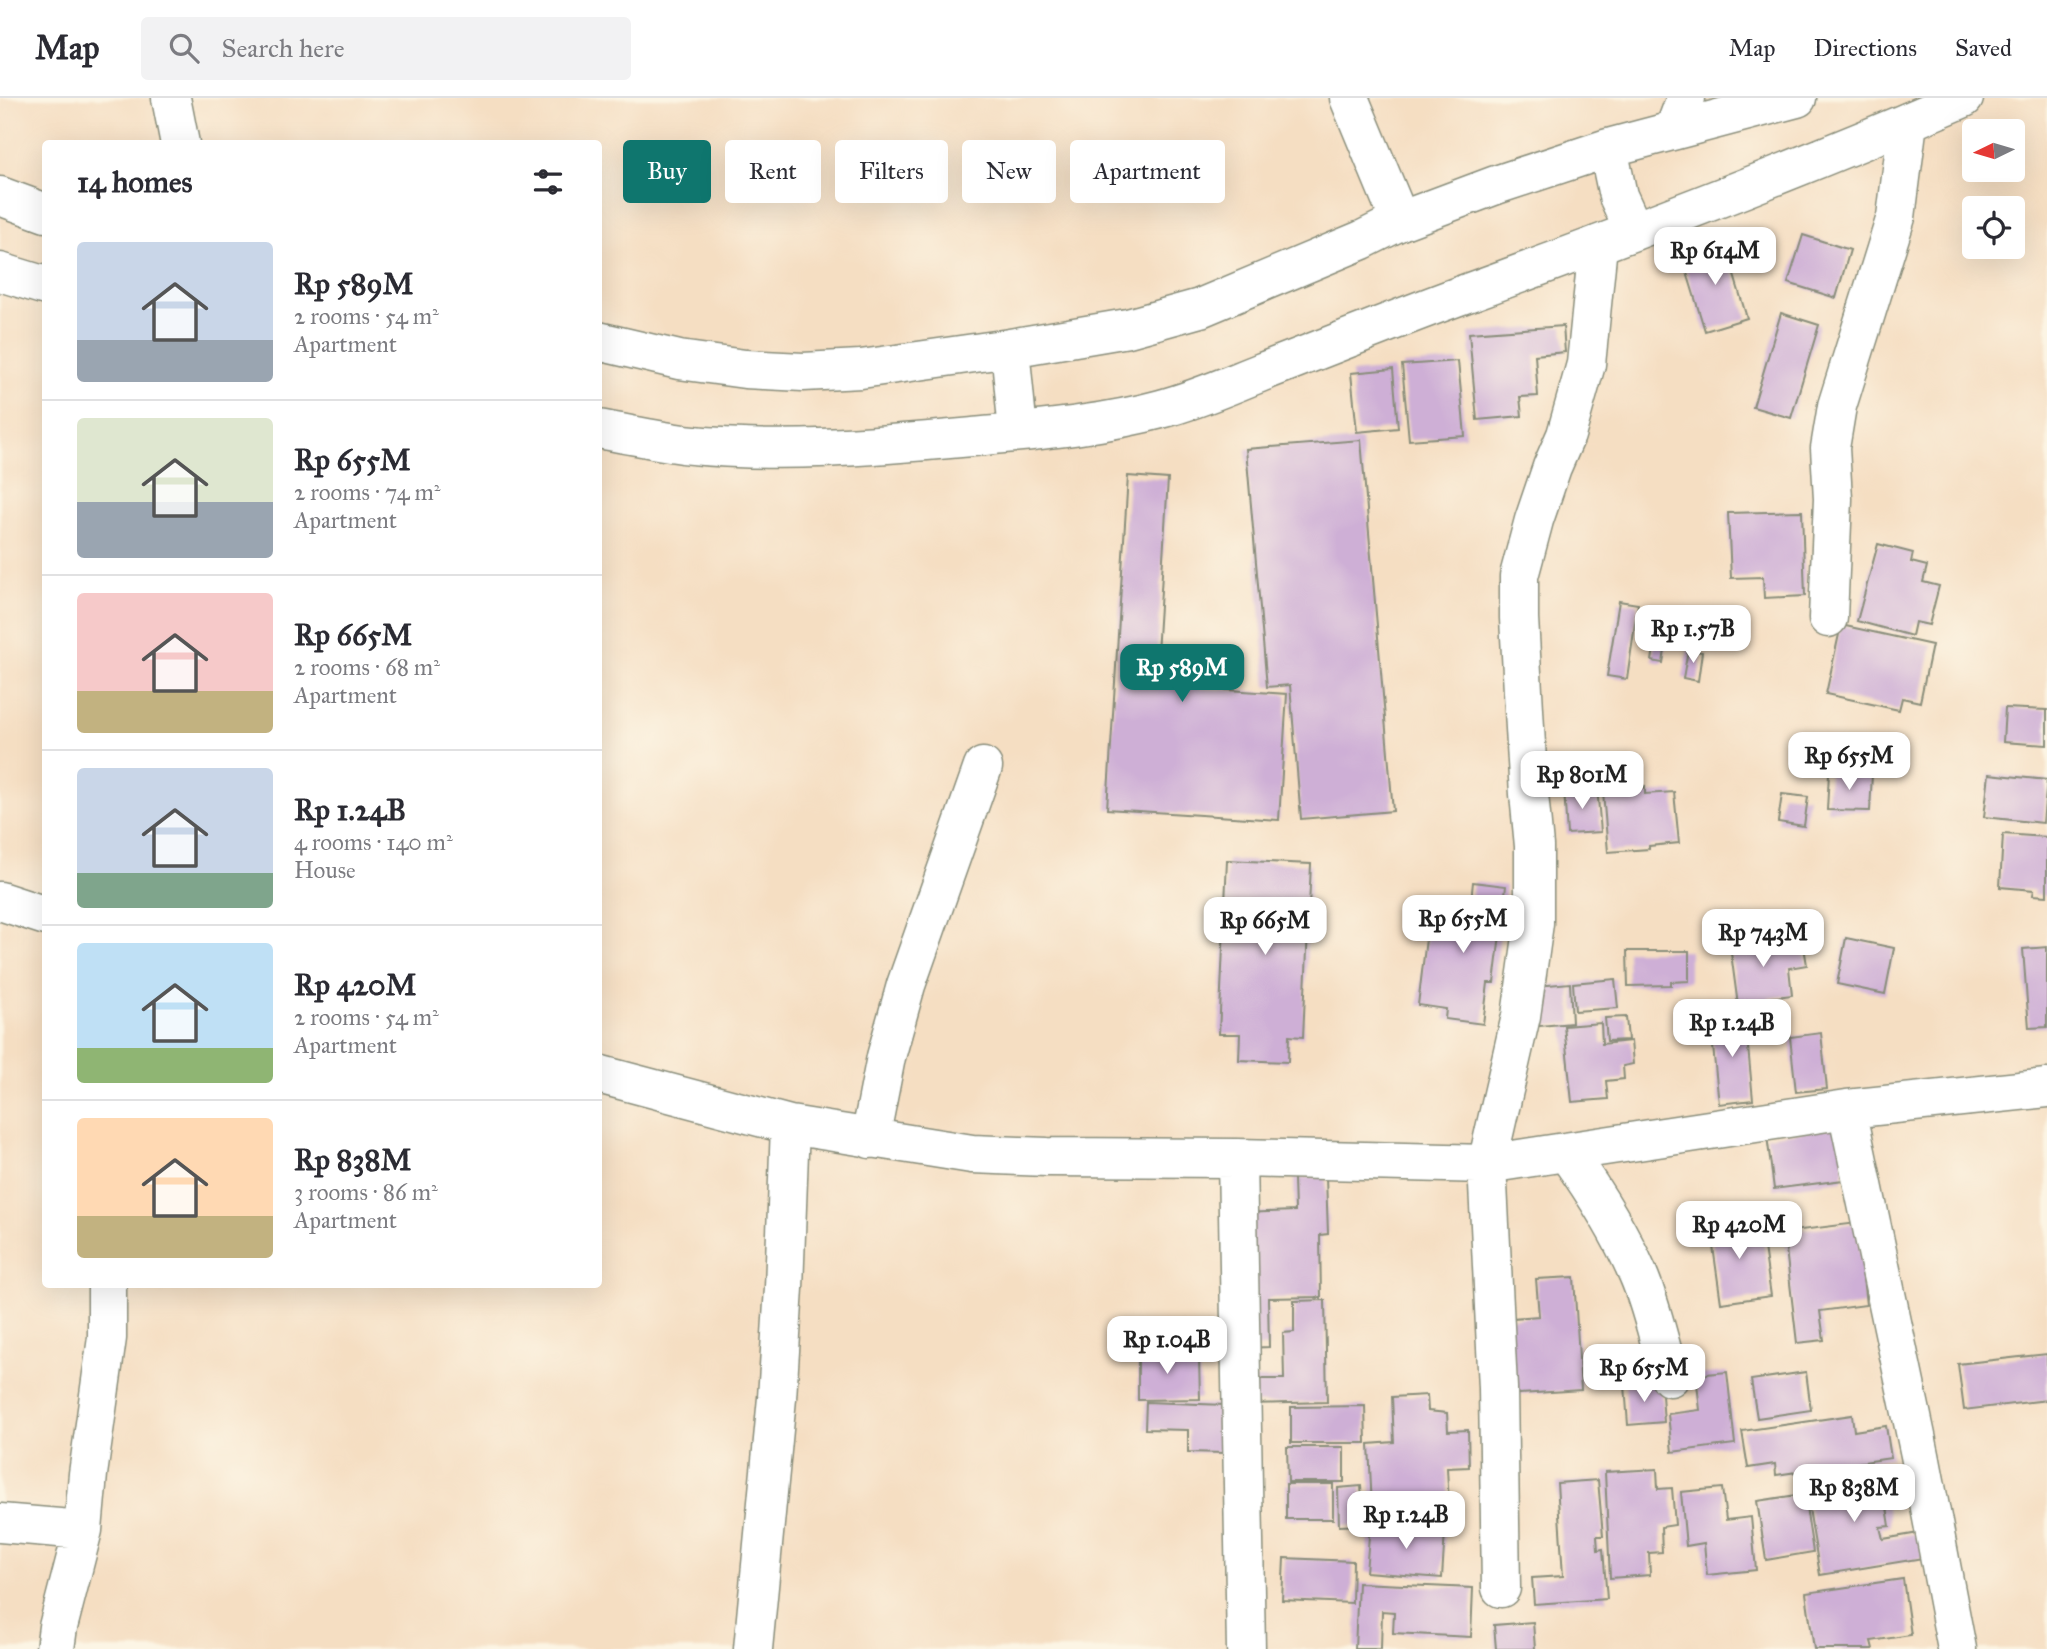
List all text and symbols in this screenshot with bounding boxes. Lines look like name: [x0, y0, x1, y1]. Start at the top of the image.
search box: [141, 17, 631, 80]
text: Map: [35, 28, 99, 68]
icon: search: [165, 29, 203, 67]
text: Search here: [221, 32, 345, 64]
text: Map: [1729, 33, 1776, 63]
text: Directions: [1814, 33, 1917, 63]
text: Saved: [1955, 33, 2012, 63]
north arrow: [1962, 119, 2025, 182]
map controls: [1962, 119, 2025, 259]
chip: Buy: [623, 140, 711, 203]
chip: Rent: [725, 140, 821, 203]
chip: Filters: [835, 140, 948, 203]
chip: New: [962, 140, 1056, 203]
chip: Apartment: [1070, 140, 1225, 203]
icon: filters: [529, 163, 567, 201]
text: 14 homes: [77, 164, 192, 200]
button: locate: [1962, 196, 2025, 259]
pin: Rp 614M: [1650, 228, 1780, 287]
text: Rp 614M: [1670, 236, 1760, 264]
text: Rp 589M: [294, 266, 414, 302]
icon: home: [133, 270, 217, 354]
text: 2 rooms · 54 m²: [294, 302, 439, 330]
text: Apartment: [294, 330, 397, 358]
text: Rp 655M: [294, 442, 411, 478]
icon: home: [133, 446, 217, 530]
text: 2 rooms · 74 m²: [294, 478, 440, 506]
text: Apartment: [294, 506, 397, 534]
pin: Rp 1.57B: [1621, 606, 1765, 665]
text: Rp 1.57B: [1651, 614, 1735, 642]
text: Rp 665M: [294, 617, 412, 653]
icon: home: [133, 621, 217, 705]
pin: Rp 589M: [1117, 644, 1247, 704]
text: 2 rooms · 68 m²: [294, 653, 440, 681]
text: Rp 589M: [1136, 653, 1228, 681]
text: Apartment: [294, 681, 397, 709]
pin: Rp 655M: [1784, 732, 1914, 792]
text: Rp 655M: [1804, 741, 1894, 769]
pin: Rp 801M: [1517, 752, 1647, 811]
text: Rp 801M: [1537, 760, 1627, 788]
text: Rp 1.24B: [294, 792, 406, 828]
icon: home: [133, 796, 217, 880]
text: 4 rooms · 140 m²: [294, 828, 453, 856]
text: House: [294, 856, 356, 884]
pin: Rp 655M: [1398, 896, 1528, 955]
pin: Rp 665M: [1200, 898, 1330, 957]
text: Rp 655M: [1418, 904, 1508, 932]
text: Rp 665M: [1220, 906, 1310, 934]
pin: Rp 743M: [1698, 910, 1828, 969]
text: Rp 743M: [1718, 918, 1808, 946]
text: Rp 420M: [294, 967, 416, 1003]
icon: home: [133, 971, 217, 1055]
pin: Rp 1.24B: [1660, 1000, 1804, 1059]
text: 2 rooms · 54 m²: [294, 1003, 439, 1031]
text: Rp 1.24B: [1689, 1008, 1775, 1036]
text: Apartment: [294, 1031, 397, 1059]
text: Rp 838M: [294, 1142, 411, 1178]
icon: home: [133, 1146, 217, 1230]
text: 3 rooms · 86 m²: [294, 1178, 438, 1206]
pin: Rp 420M: [1674, 1202, 1804, 1261]
text: Apartment: [294, 1206, 397, 1234]
text: Rp 420M: [1692, 1210, 1786, 1238]
pin: Rp 1.04B: [1095, 1316, 1239, 1376]
text: Rp 1.04B: [1123, 1325, 1211, 1353]
pin: Rp 655M: [1579, 1344, 1709, 1404]
text: Rp 655M: [1599, 1353, 1689, 1381]
pin: Rp 838M: [1789, 1464, 1919, 1524]
text: Rp 838M: [1809, 1473, 1899, 1501]
pin: Rp 1.24B: [1334, 1492, 1478, 1551]
text: Rp 1.24B: [1363, 1500, 1449, 1528]

